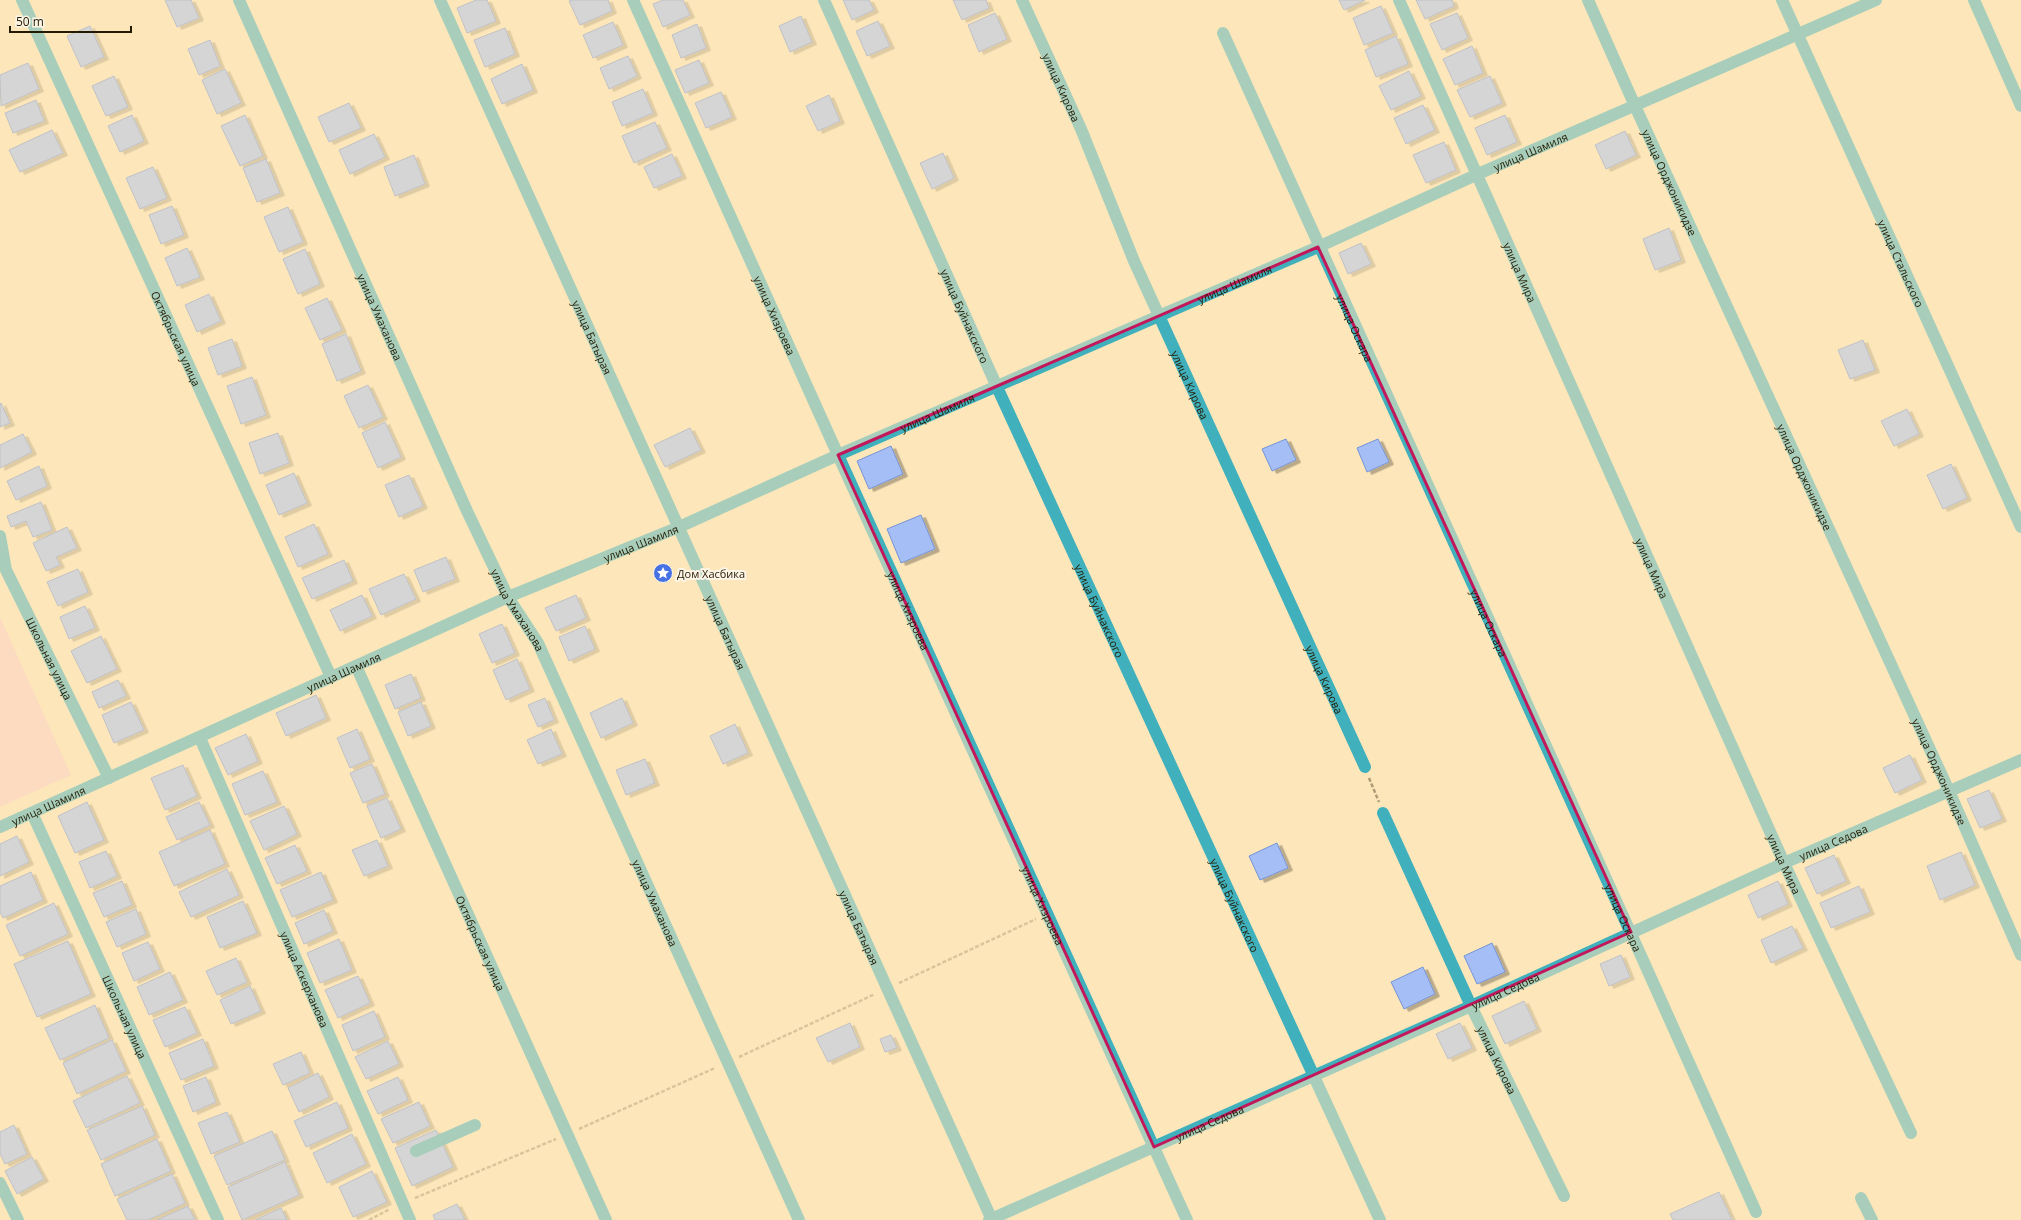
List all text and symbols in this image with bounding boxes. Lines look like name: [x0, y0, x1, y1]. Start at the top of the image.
scale bar: [10, 8, 131, 34]
text: 50 m: [16, 13, 44, 30]
street label: улица Кирова: [1040, 50, 1084, 124]
street label: улица Орджоникидзе: [1639, 127, 1701, 238]
street label: улица Шамиля: [1491, 128, 1570, 174]
street label: улица Стальского: [1875, 217, 1928, 310]
street label: улица Мира: [1500, 240, 1540, 305]
street label: улица Шамиля: [1195, 261, 1274, 306]
street label: улица Буйнакского: [938, 266, 993, 366]
street label: улица Умаханова: [354, 271, 406, 363]
street label: улица Хизроева: [751, 273, 800, 357]
street label: Октябрьская улица: [148, 288, 205, 388]
street label: улица Оскара: [1333, 291, 1377, 364]
street label: улица Батырая: [569, 298, 616, 377]
street label: улица Кирова: [1168, 348, 1213, 422]
street label: улица Шамиля: [898, 389, 977, 435]
street label: улица Орджоникидзе: [1774, 421, 1836, 533]
street label: улица Шамиля: [601, 521, 680, 565]
street label: улица Мира: [1632, 536, 1672, 601]
street label: улица Буйнакского: [1072, 561, 1128, 660]
place icon: Дом Хасбика: [652, 562, 674, 584]
street label: улица Умаханова: [488, 566, 548, 653]
place label: Дом Хасбика: [677, 566, 745, 581]
street label: улица Хизроева: [884, 569, 933, 652]
street label: улица Оскара: [1467, 586, 1511, 659]
street label: улица Батырая: [703, 593, 749, 672]
street label: Школьная улица: [23, 614, 76, 702]
street label: улица Кирова: [1303, 642, 1347, 716]
street label: улица Шамиля: [304, 648, 383, 695]
street label: улица Орджоникидзе: [1909, 716, 1970, 827]
street label: улица Шамиля: [9, 782, 88, 828]
street label: улица Седова: [1797, 820, 1870, 863]
street label: улица Мира: [1764, 831, 1805, 896]
street label: улица Буйнакского: [1207, 856, 1263, 955]
street label: улица Умаханова: [629, 857, 682, 949]
street label: улица Хизроева: [1019, 863, 1068, 947]
street label: улица Оскара: [1602, 881, 1646, 954]
street label: улица Батырая: [836, 888, 883, 967]
street label: Октябрьская улица: [453, 893, 509, 993]
street label: улица Аскерханова: [278, 929, 333, 1030]
street label: улица Седова: [1469, 968, 1542, 1012]
street label: Школьная улица: [100, 973, 151, 1061]
street label: улица Кирова: [1474, 1023, 1520, 1096]
street label: улица Седова: [1173, 1100, 1246, 1144]

